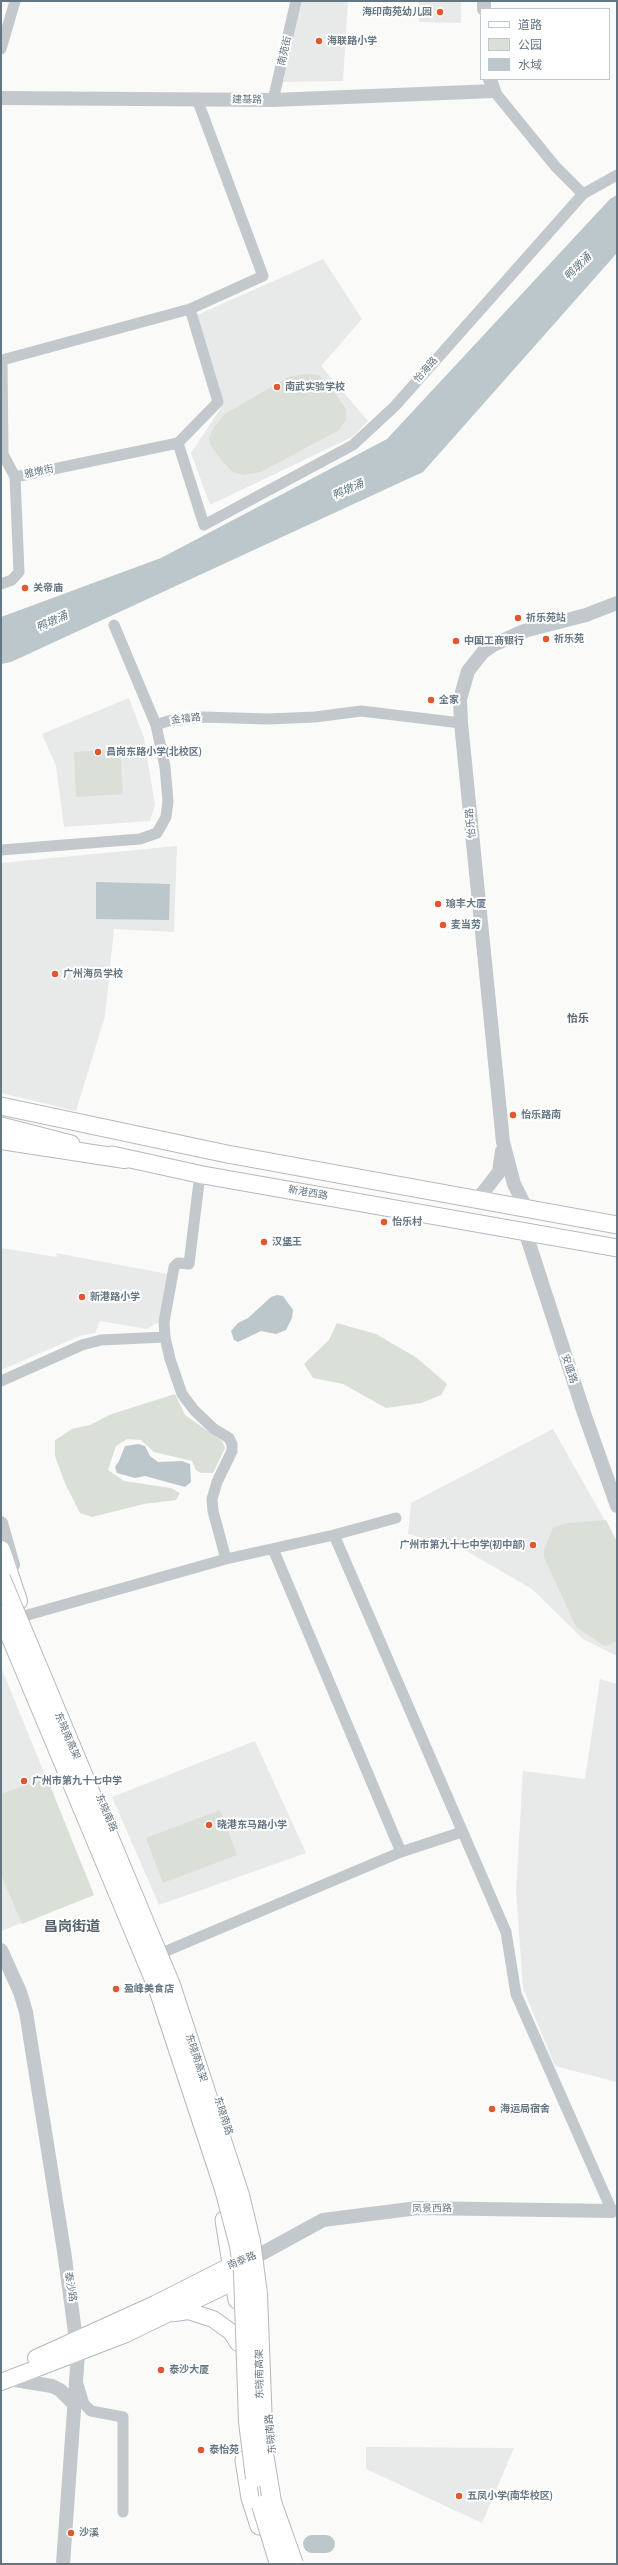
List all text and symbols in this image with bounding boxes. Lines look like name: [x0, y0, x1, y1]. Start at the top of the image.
place label: 海印南苑幼儿园: [362, 6, 432, 18]
marker: 海印南苑幼儿园: [435, 7, 445, 17]
legend: [480, 8, 610, 80]
text: 道路: [518, 17, 542, 33]
street label: 南苑街: [276, 35, 294, 67]
place label: 海联路小学: [327, 35, 377, 47]
marker: 海联路小学: [314, 36, 324, 46]
text: 公园: [518, 37, 542, 53]
text: 水域: [518, 57, 542, 73]
street label: 建基路: [232, 94, 262, 106]
water label: 鸭墩涌: [562, 251, 594, 283]
street label: 怡海路: [412, 355, 440, 385]
place label: 南武实验学校: [285, 381, 345, 393]
marker: 南武实验学校: [272, 382, 282, 392]
street label: 雅墩街: [23, 463, 55, 481]
water label: 鸭墩涌: [330, 477, 366, 503]
place label: 关帝庙: [33, 582, 63, 594]
marker: 关帝庙: [20, 583, 30, 593]
water label: 鸭墩涌: [34, 609, 70, 635]
place label: 祈乐苑站: [526, 612, 566, 624]
marker: 祈乐苑站: [513, 613, 523, 623]
place label: 祈乐苑: [554, 633, 584, 645]
marker: 祈乐苑: [541, 634, 551, 644]
place label: 中国工商银行: [464, 635, 524, 647]
marker: 中国工商银行: [451, 636, 461, 646]
place label: 全家: [439, 694, 459, 706]
marker: 全家: [426, 695, 436, 705]
street label: 金禧路: [170, 711, 202, 727]
place label: 昌岗东路小学(北校区): [106, 746, 201, 758]
marker: 昌岗东路小学(北校区): [93, 747, 103, 757]
street label: 怡乐路: [463, 807, 479, 839]
place label: 瑜丰大厦: [446, 898, 486, 910]
marker: 瑜丰大厦: [433, 899, 443, 909]
place label: 麦当劳: [451, 919, 481, 931]
marker: 麦当劳: [438, 920, 448, 930]
place label: 广州海员学校: [63, 968, 123, 980]
marker: 广州海员学校: [50, 969, 60, 979]
district label: 怡乐: [567, 1012, 589, 1026]
place label: 怡乐路南: [521, 1109, 561, 1121]
marker: 怡乐路南: [508, 1110, 518, 1120]
street label: 新港西路: [287, 1184, 329, 1202]
place label: 怡乐村: [392, 1216, 422, 1228]
marker: 怡乐村: [379, 1217, 389, 1227]
place label: 汉堡王: [272, 1236, 302, 1248]
marker: 汉堡王: [259, 1237, 269, 1247]
place label: 新港路小学: [90, 1291, 140, 1303]
marker: 新港路小学: [77, 1292, 87, 1302]
street label: 安盛路: [559, 1353, 579, 1385]
place label: 广州市第九十七中学(初中部): [400, 1539, 525, 1551]
marker: 广州市第九十七中学(初中部): [528, 1540, 538, 1550]
street label: 东晓南高架: [52, 1711, 82, 1761]
place label: 广州市第九十七中学: [32, 1775, 122, 1787]
marker: 广州市第九十七中学: [19, 1776, 29, 1786]
street label: 东晓南路: [93, 1792, 119, 1834]
place label: 晓港东马路小学: [217, 1819, 287, 1831]
marker: 晓港东马路小学: [204, 1820, 214, 1830]
district label: 昌岗街道: [44, 1919, 100, 1935]
place label: 盈峰美食店: [124, 1983, 174, 1995]
marker: 盈峰美食店: [111, 1984, 121, 1994]
street label: 东晓南高架: [183, 2032, 209, 2084]
street label: 东晓南路: [211, 2095, 235, 2137]
place label: 海运局宿舍: [500, 2103, 550, 2115]
marker: 海运局宿舍: [487, 2104, 497, 2114]
street label: 凤景西路: [412, 2203, 452, 2215]
street label: 南泰路: [226, 2250, 258, 2272]
street label: 泰沙路: [62, 2271, 78, 2303]
street label: 东晓南高架: [254, 2349, 266, 2399]
place label: 泰沙大厦: [169, 2364, 209, 2376]
marker: 泰沙大厦: [156, 2365, 166, 2375]
street label: 东晓南路: [263, 2414, 279, 2454]
place label: 泰怡苑: [209, 2444, 239, 2456]
marker: 泰怡苑: [196, 2445, 206, 2455]
place label: 五凤小学(南华校区): [467, 2490, 552, 2502]
marker: 五凤小学(南华校区): [454, 2491, 464, 2501]
place label: 沙溪: [79, 2527, 99, 2539]
marker: 沙溪: [66, 2528, 76, 2538]

